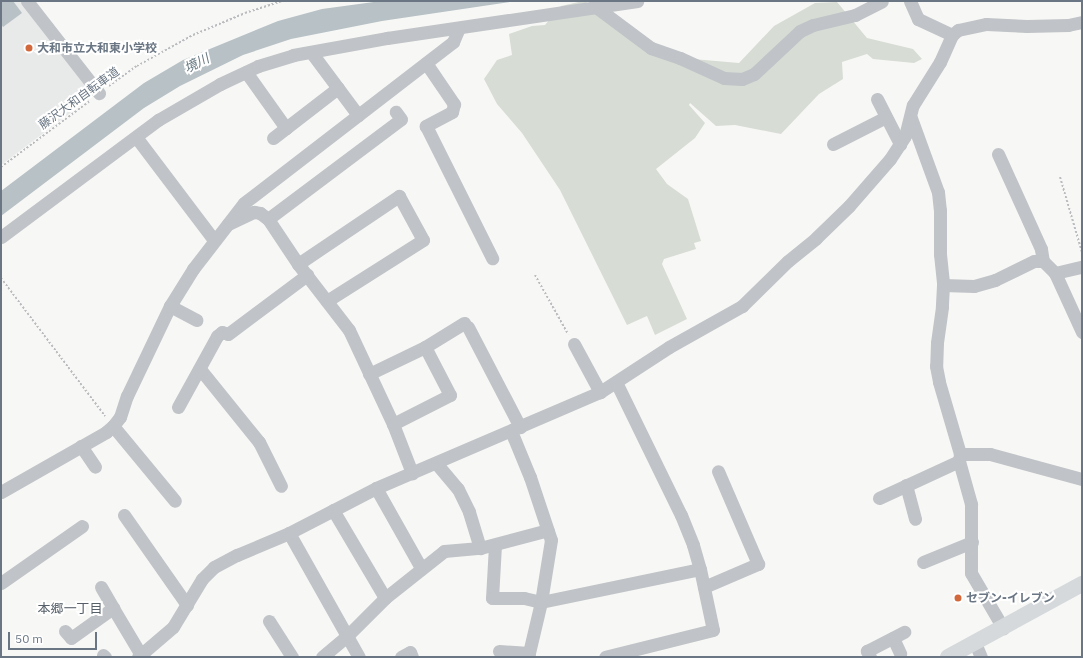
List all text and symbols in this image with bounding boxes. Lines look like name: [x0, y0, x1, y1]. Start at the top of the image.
place label: 大和市立大和東小学校: [37, 41, 157, 55]
marker: 大和市立大和東小学校: [24, 43, 34, 53]
water label: 境川: [182, 51, 212, 77]
street label: 藤沢大和自転車道: [36, 64, 122, 132]
place label: セブン-イレブン: [966, 591, 1055, 605]
marker: セブン-イレブン: [953, 593, 963, 603]
district label: 本郷一丁目: [38, 601, 102, 617]
scale bar: [10, 624, 99, 650]
text: 50 m: [15, 631, 43, 646]

